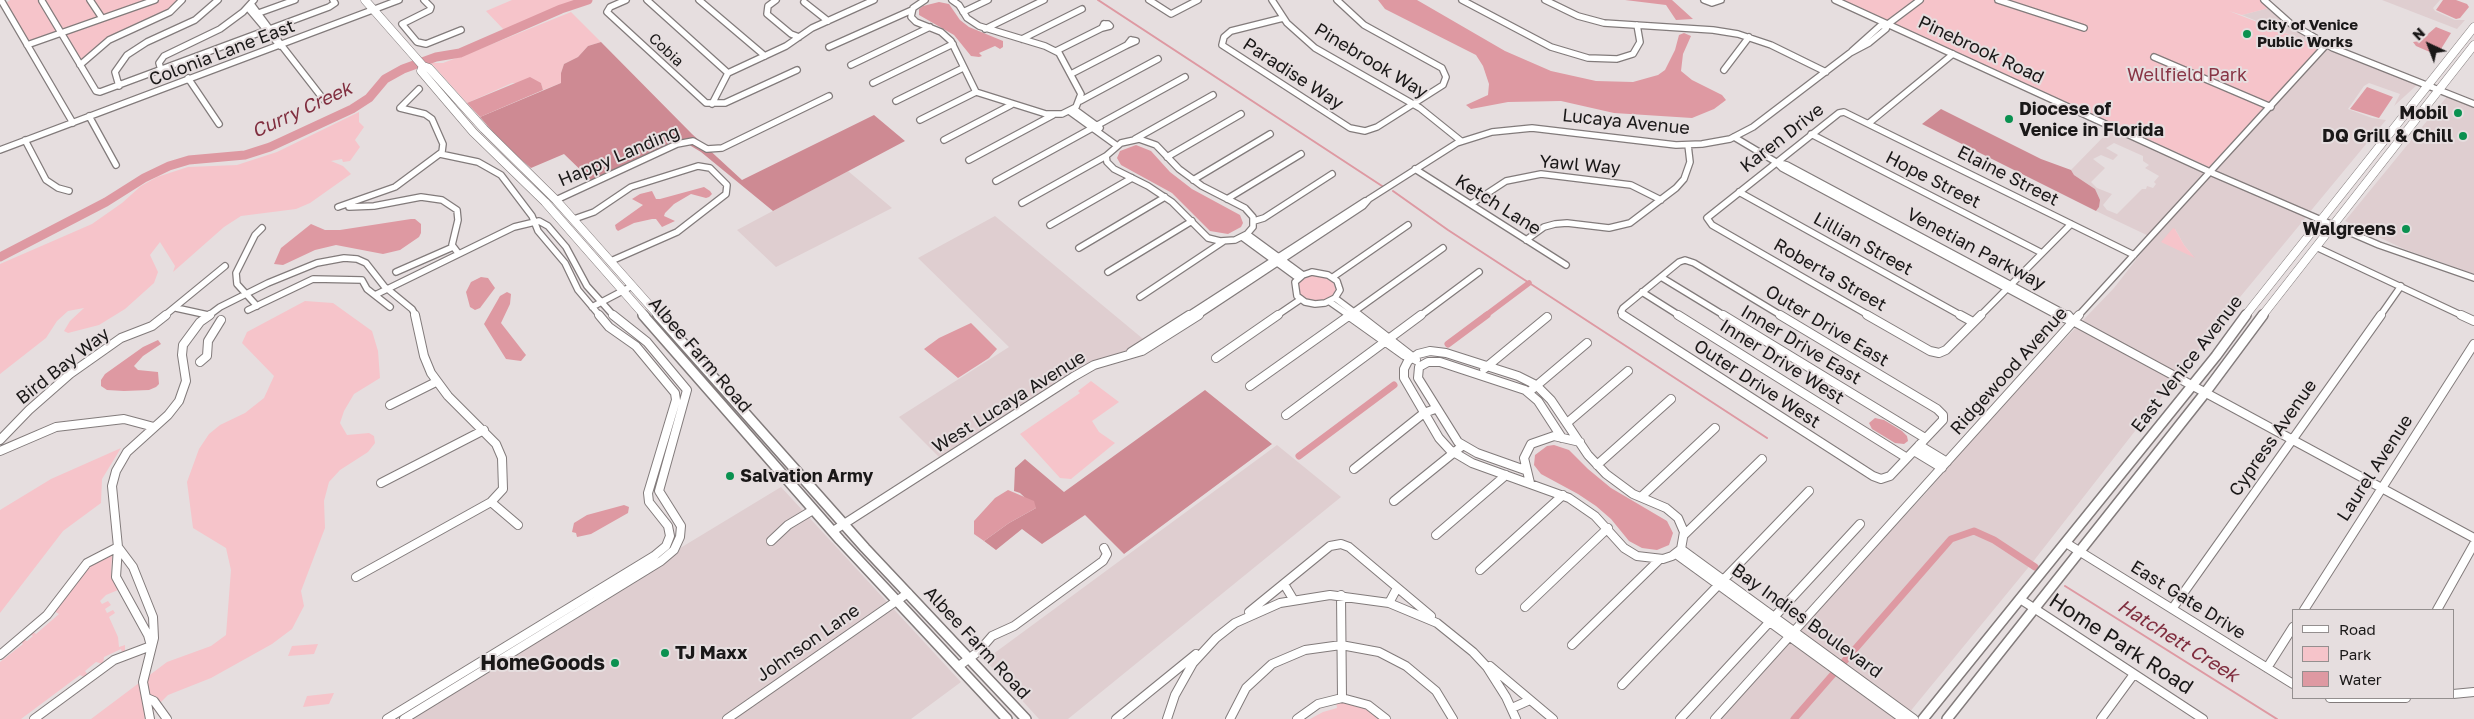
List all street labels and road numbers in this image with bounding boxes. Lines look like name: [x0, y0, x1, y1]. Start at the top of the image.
street label: Pinebrook Road: [1915, 11, 2047, 89]
street label: Colonia Lane East: [146, 15, 298, 91]
street label: Pinebrook Way: [1310, 19, 1432, 103]
street label: Cobia: [645, 29, 687, 71]
street label: Paradise Way: [1239, 33, 1347, 115]
street label: Karen Drive: [1736, 99, 1828, 177]
street label: Lucaya Avenue: [1561, 105, 1691, 139]
street label: Happy Landing: [555, 121, 683, 191]
street label: Elaine Street: [1954, 141, 2062, 211]
street label: Hope Street: [1882, 147, 1984, 213]
street label: Yawl Way: [1539, 151, 1621, 179]
street label: Ketch Lane: [1451, 170, 1545, 240]
street label: Venetian Parkway: [1903, 203, 2049, 295]
street label: Lillian Street: [1809, 208, 1917, 280]
street label: Roberta Street: [1770, 234, 1890, 316]
street label: Outer Drive East: [1761, 281, 1893, 371]
street label: East Venice Avenue: [2127, 291, 2247, 437]
street label: Albee Farm Road: [644, 293, 756, 417]
street label: Inner Drive East: [1737, 301, 1865, 389]
street label: Ridgewood Avenue: [1946, 303, 2072, 439]
street label: Inner Drive West: [1716, 315, 1848, 409]
street label: Bird Bay Way: [12, 323, 114, 409]
street label: Outer Drive West: [1690, 335, 1824, 433]
street label: West Lucaya Avenue: [928, 346, 1090, 458]
street label: Cypress Avenue: [2225, 375, 2321, 501]
street label: Laurel Avenue: [2333, 411, 2417, 525]
street label: East Gate Drive: [2126, 556, 2250, 644]
street label: Bay Indies Boulevard: [1728, 559, 1886, 683]
street label: Albee Farm Road: [919, 582, 1035, 704]
street label: Home Park Road: [2044, 588, 2198, 700]
street label: Johnson Lane: [752, 599, 864, 687]

